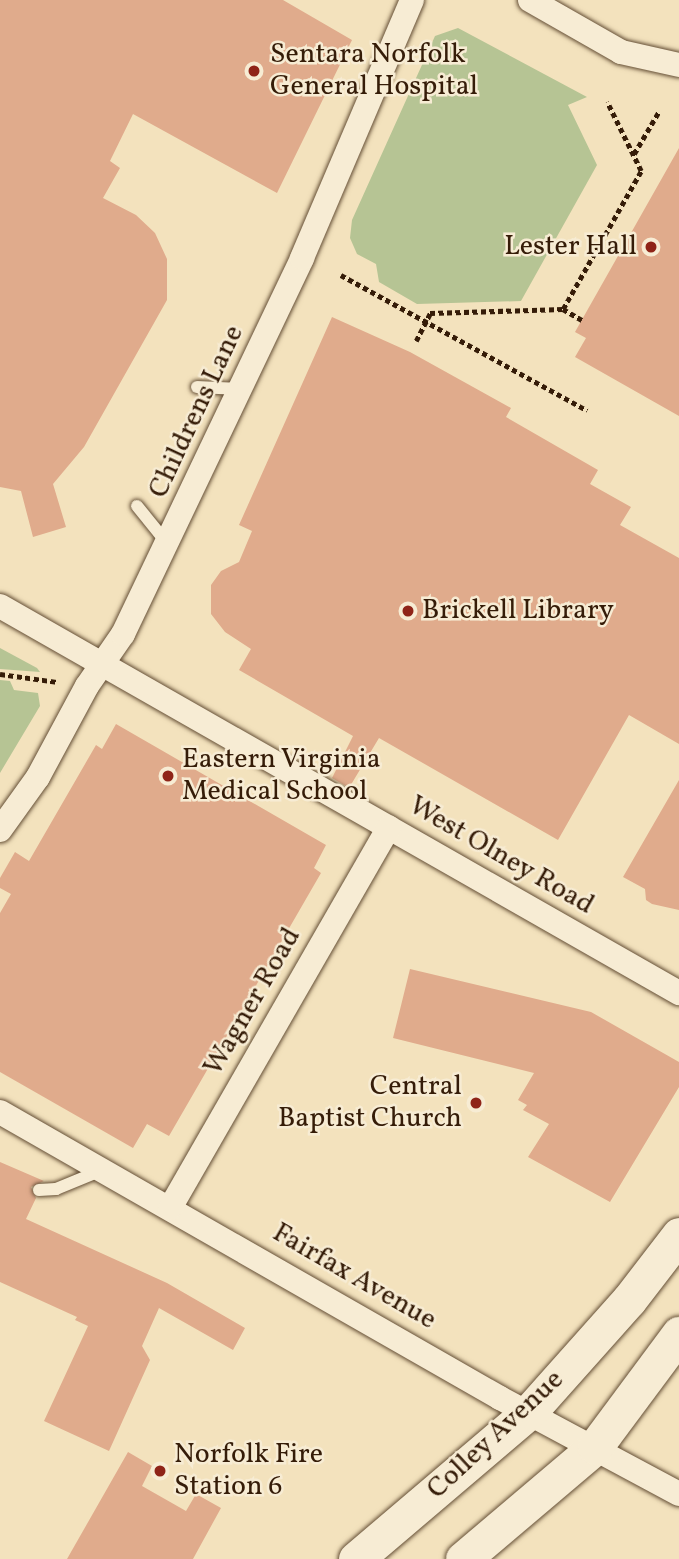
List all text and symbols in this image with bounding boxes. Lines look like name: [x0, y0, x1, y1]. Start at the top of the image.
place label: Sentara Norfolk General Hospital: [270, 38, 478, 104]
marker: Sentara Norfolk General Hospital: [244, 61, 264, 81]
place label: Lester Hall: [504, 230, 637, 264]
marker: Lester Hall: [643, 239, 659, 255]
street label: Childrens Lane: [142, 320, 252, 504]
place label: Brickell Library: [422, 594, 614, 628]
marker: Brickell Library: [400, 603, 416, 619]
place label: Eastern Virginia Medical School: [182, 743, 381, 809]
marker: Eastern Virginia Medical School: [160, 768, 176, 784]
street label: West Olney Road: [402, 789, 600, 923]
street label: Wagner Road: [197, 922, 309, 1082]
place label: Central Baptist Church: [278, 1070, 462, 1136]
marker: Central Baptist Church: [468, 1095, 484, 1111]
street label: Fairfax Avenue: [266, 1217, 442, 1337]
street label: Colley Avenue: [421, 1363, 571, 1507]
place label: Norfolk Fire Station 6: [174, 1438, 323, 1504]
marker: Norfolk Fire Station 6: [152, 1463, 168, 1479]

